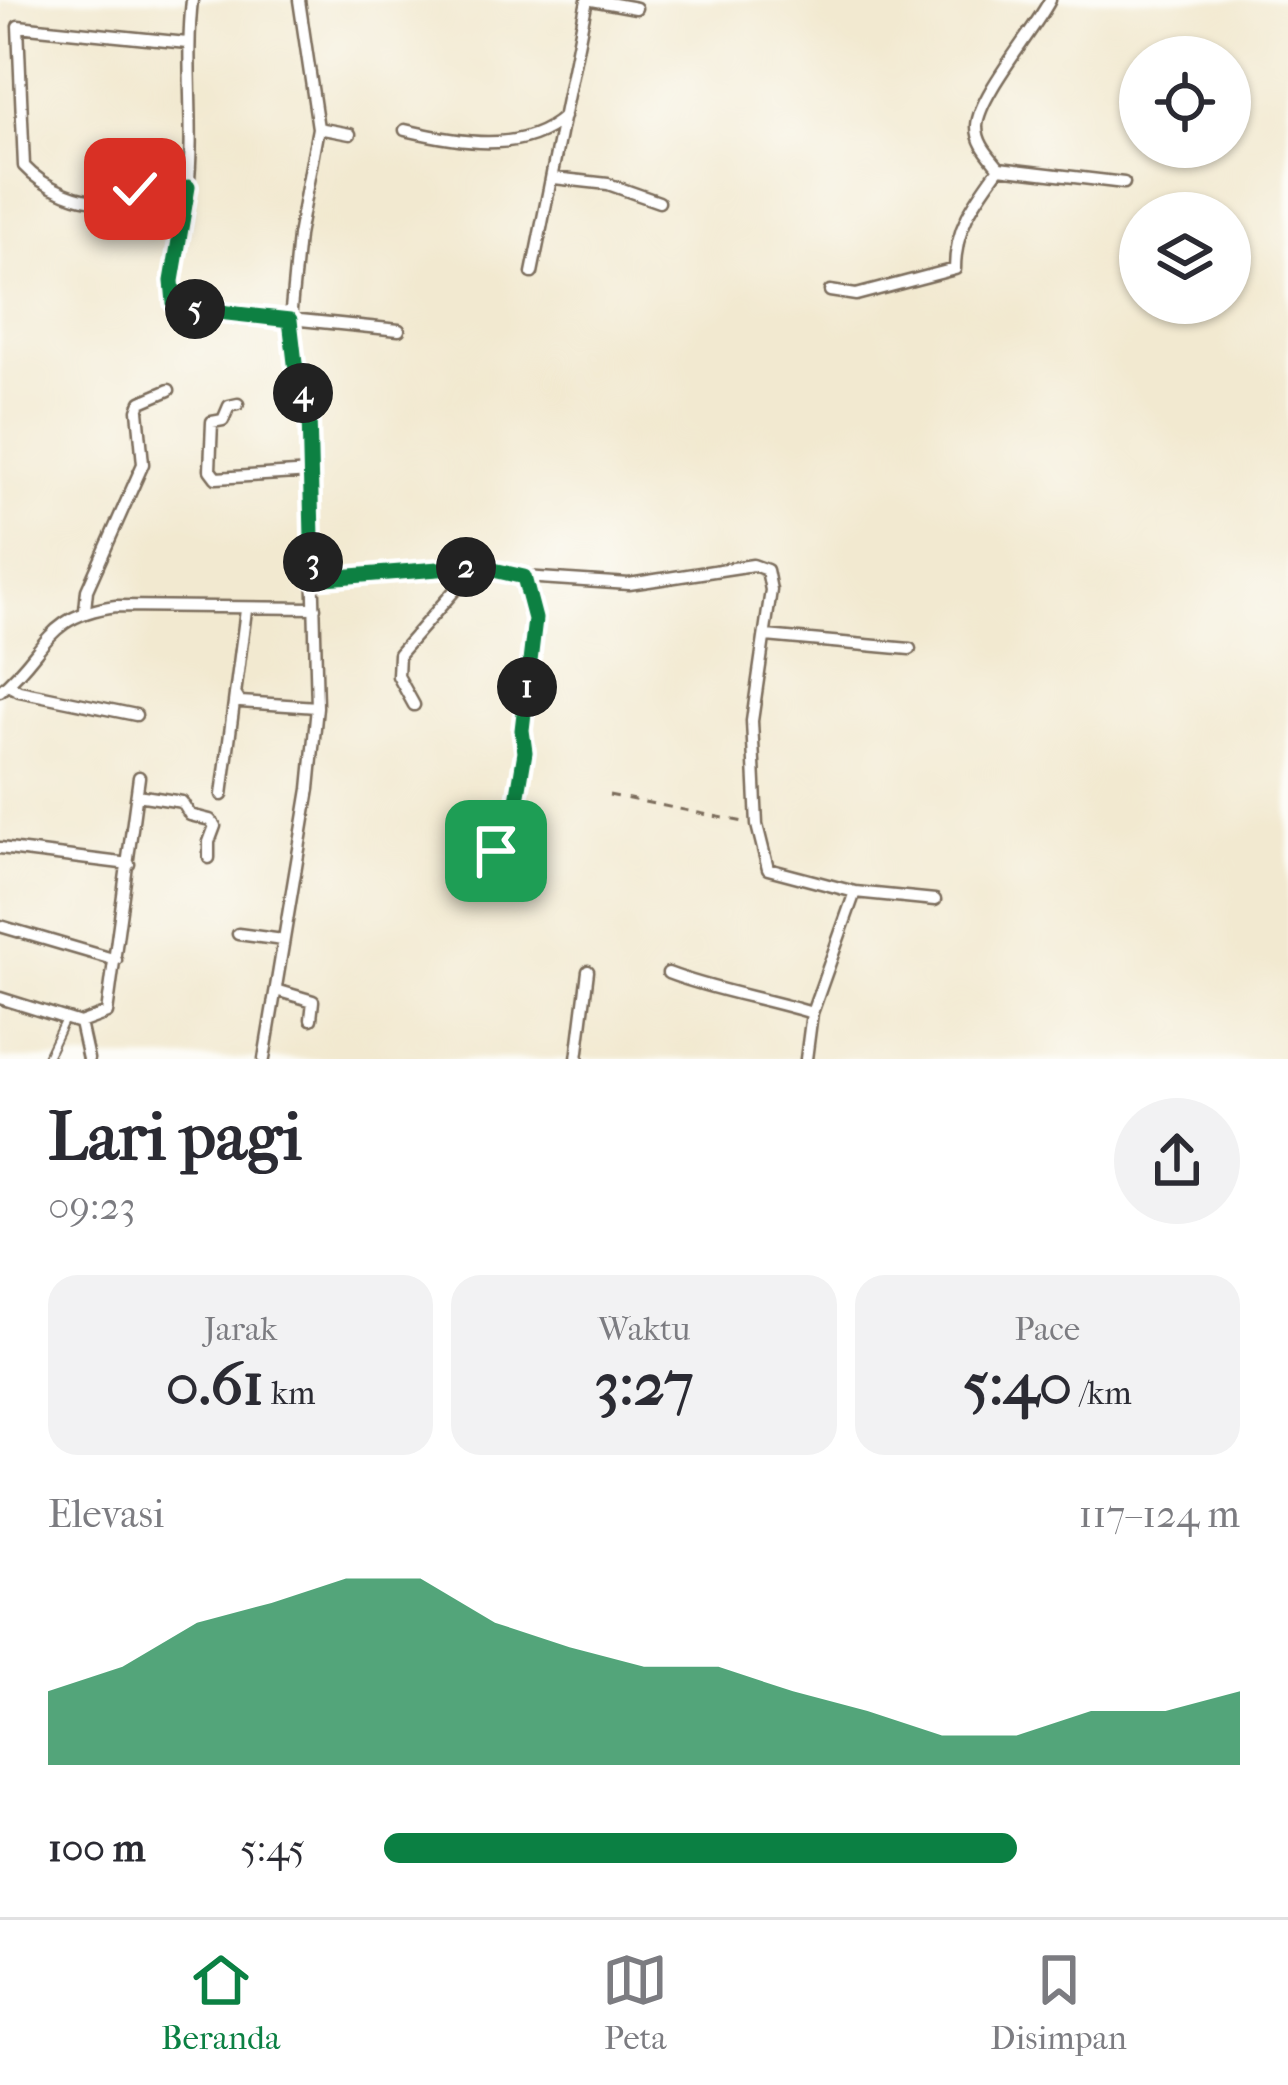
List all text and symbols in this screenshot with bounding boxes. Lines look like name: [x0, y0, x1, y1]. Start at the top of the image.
map controls: [1119, 36, 1251, 324]
button: locate: [1119, 36, 1251, 168]
pin: [84, 138, 186, 240]
icon: check: [102, 156, 168, 222]
button: layers: [1119, 192, 1251, 324]
pin: 5: [165, 279, 225, 339]
text: 5: [188, 289, 202, 328]
pin: 4: [273, 363, 333, 423]
text: 4: [293, 373, 313, 412]
pin: 3: [283, 532, 343, 592]
pin: 2: [436, 537, 496, 597]
text: 3: [306, 542, 320, 581]
text: 2: [458, 547, 474, 586]
pin: 1: [497, 657, 557, 717]
text: 1: [521, 667, 533, 706]
pin: [445, 800, 547, 902]
icon: arrive: [463, 818, 529, 884]
button: share: [1114, 1098, 1240, 1224]
text: Lari pagi: [48, 1099, 302, 1176]
text: 09:23: [48, 1183, 135, 1229]
text: Jarak: [204, 1310, 277, 1349]
text: Waktu: [598, 1310, 690, 1349]
text: Pace: [1014, 1310, 1080, 1349]
text: 0.61: [166, 1349, 264, 1420]
text: 3:27: [595, 1349, 693, 1420]
text: 5:40: [963, 1349, 1072, 1420]
text: km: [264, 1374, 316, 1413]
text: /km: [1072, 1374, 1132, 1413]
text: Elevasi: [48, 1491, 164, 1537]
text: 117–124 m: [1079, 1491, 1240, 1537]
text: 100 m: [48, 1825, 146, 1871]
text: 5:45: [240, 1825, 305, 1871]
tab: Beranda: [161, 1947, 280, 2058]
tab: Peta: [602, 1947, 668, 2058]
tab: Disimpan: [990, 1947, 1127, 2058]

